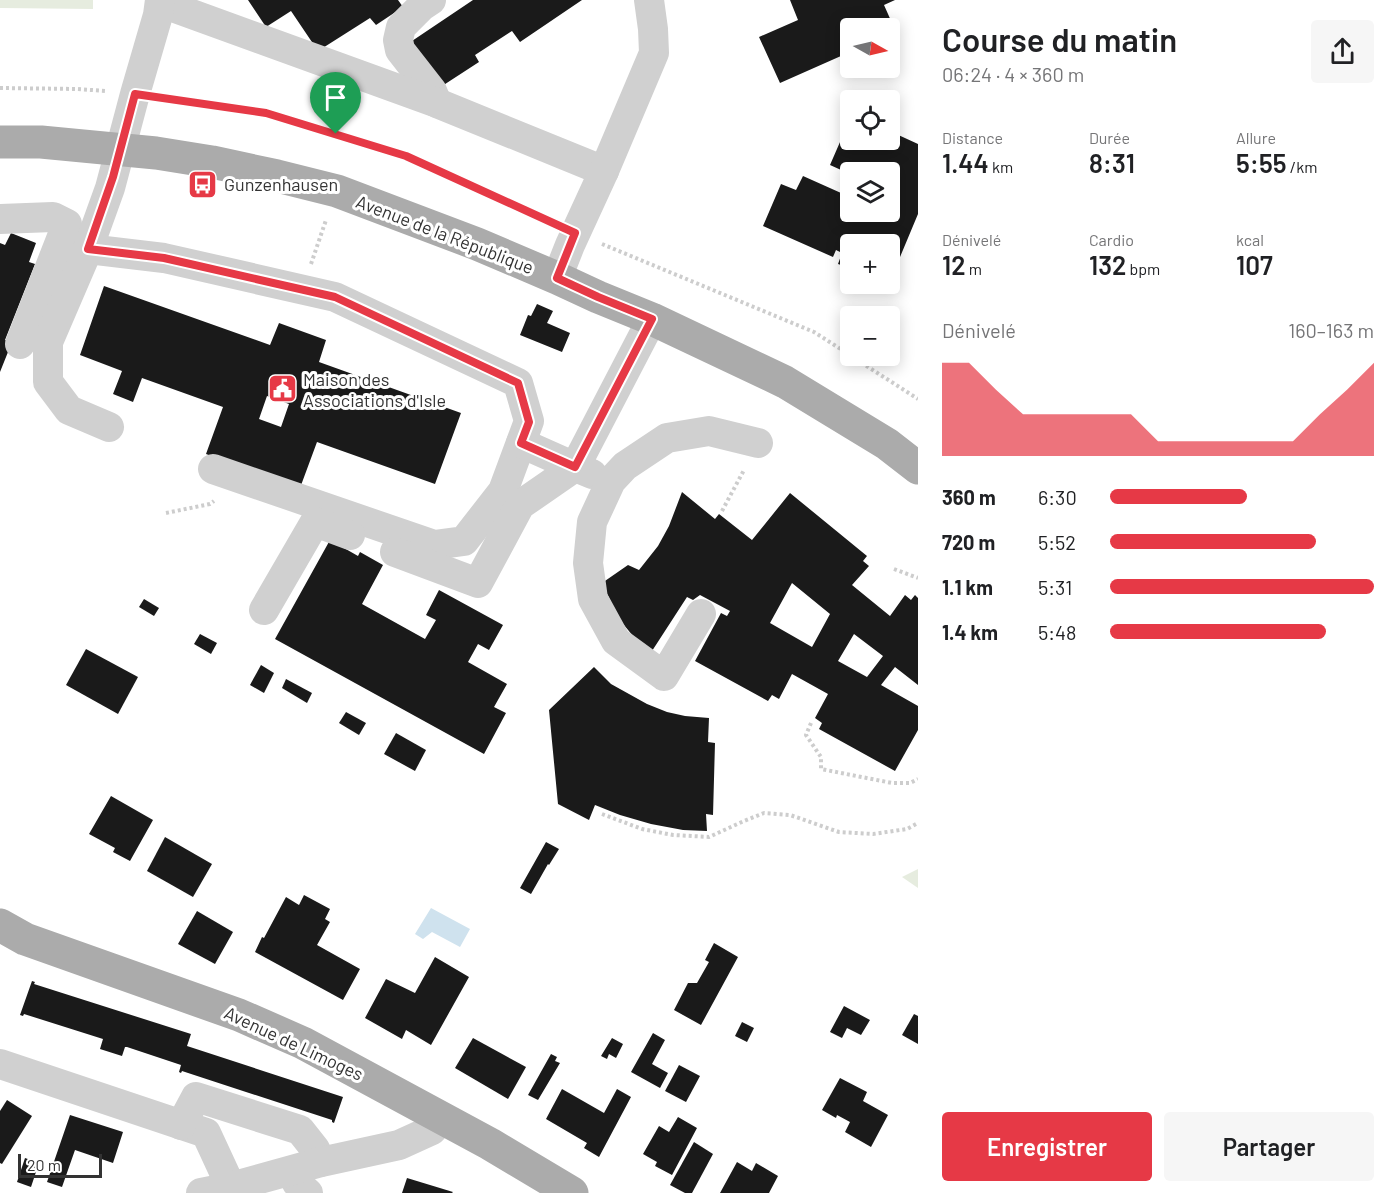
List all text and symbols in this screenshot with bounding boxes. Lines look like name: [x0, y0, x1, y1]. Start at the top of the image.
north arrow: [840, 18, 900, 78]
map controls: [840, 18, 900, 366]
text: Course du matin: [942, 19, 1177, 59]
button: share: [1311, 20, 1374, 83]
text: 06:24 · 4 × 360 m: [942, 62, 1084, 86]
pin: [310, 72, 361, 134]
icon: arrive: [319, 81, 352, 114]
button: locate: [840, 90, 900, 150]
text: Distance: [942, 128, 1003, 147]
text: Durée: [1089, 128, 1130, 147]
text: Allure: [1236, 128, 1276, 147]
text: 1.44: [942, 147, 989, 178]
text: 8:31: [1089, 147, 1135, 178]
text: 5:55: [1236, 147, 1287, 178]
text: km: [989, 157, 1013, 176]
text: /km: [1287, 157, 1317, 176]
button: layers: [840, 162, 900, 222]
bus stop icon: Gunzenhausen: [187, 168, 219, 200]
place label: Gunzenhausen: [224, 173, 338, 195]
street label: Avenue de la République: [353, 190, 537, 278]
text: Dénivelé: [942, 230, 1001, 249]
text: Cardio: [1089, 230, 1134, 249]
text: kcal: [1236, 230, 1264, 249]
button: +: [840, 234, 900, 294]
text: 12: [942, 249, 966, 280]
text: 132: [1089, 249, 1126, 280]
text: 107: [1236, 249, 1273, 280]
text: m: [966, 259, 982, 278]
text: bpm: [1126, 259, 1160, 278]
button: −: [840, 306, 900, 366]
text: Dénivelé: [942, 318, 1016, 342]
text: 160–163 m: [1288, 318, 1374, 342]
place label: Maison des Associations d'Isle: [303, 368, 446, 411]
public building icon: Maison des Associations d'Isle: [266, 373, 298, 405]
text: 360 m: [942, 485, 996, 509]
text: 6:30: [1038, 485, 1077, 509]
text: 720 m: [942, 530, 995, 554]
text: 5:52: [1038, 530, 1076, 554]
text: 1.1 km: [942, 575, 993, 599]
text: 5:31: [1038, 575, 1072, 599]
text: 1.4 km: [942, 620, 998, 644]
text: 5:48: [1038, 620, 1077, 644]
street label: Avenue de Limoges: [221, 1001, 367, 1085]
button: Enregistrer: [942, 1112, 1152, 1181]
button: Partager: [1164, 1112, 1374, 1181]
scale bar: [18, 1151, 102, 1178]
text: 20 m: [27, 1155, 61, 1174]

